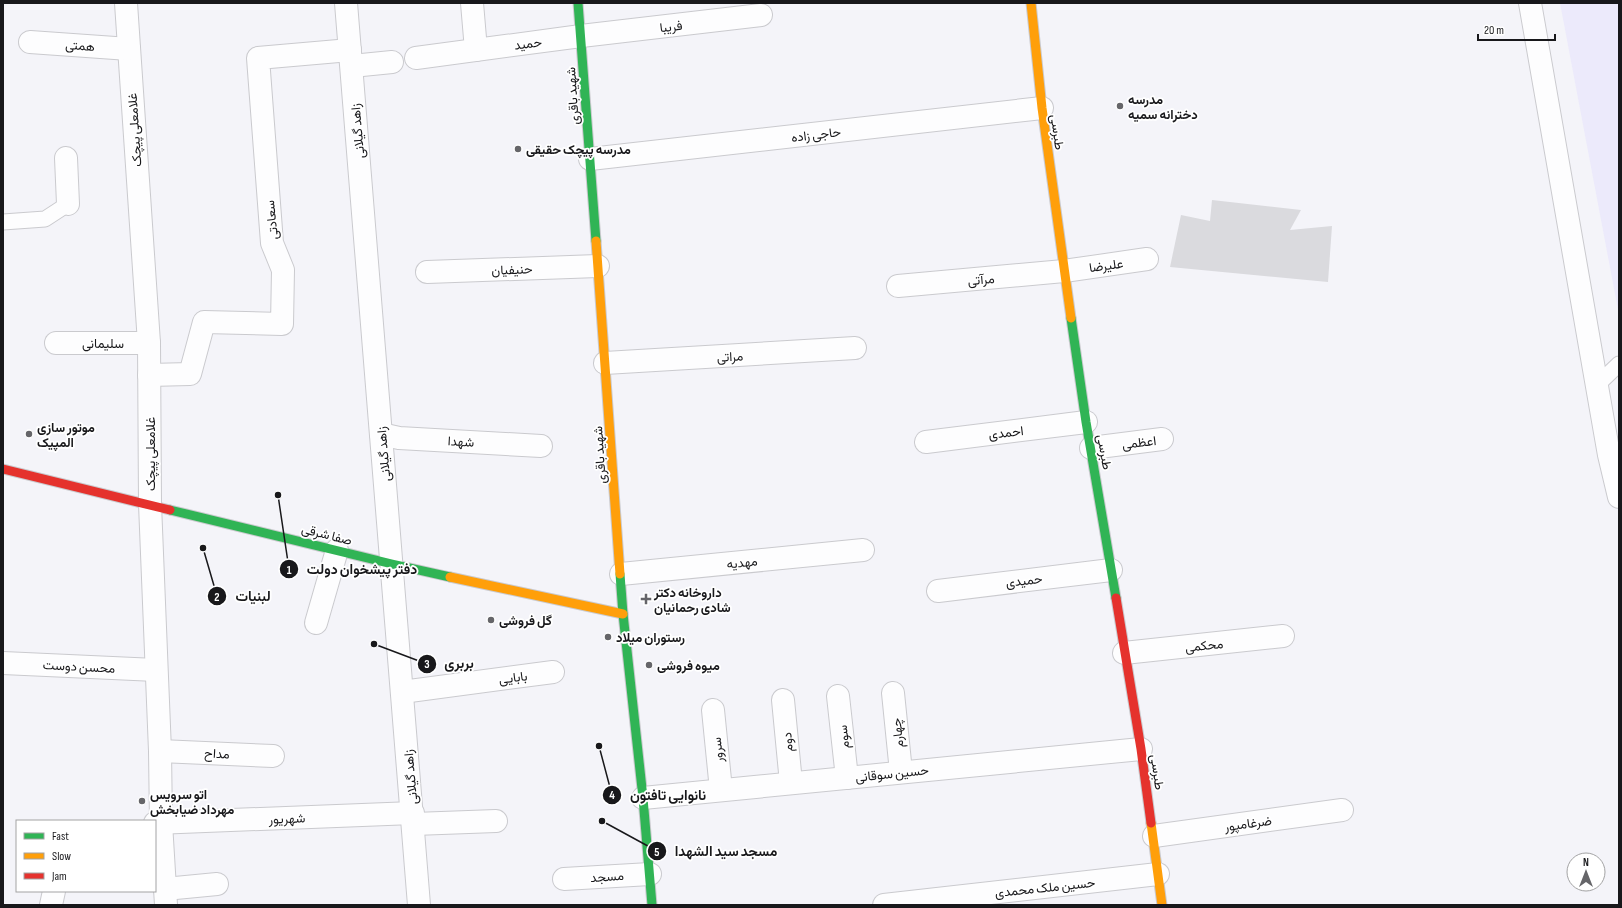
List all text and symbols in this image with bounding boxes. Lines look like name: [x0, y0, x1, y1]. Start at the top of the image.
scale bar: [1478, 16, 1555, 42]
street label: فریبا: [659, 18, 684, 36]
text: 20 m: [1484, 23, 1504, 38]
street label: حمید: [513, 34, 543, 54]
street label: همتی: [65, 37, 95, 55]
street label: شهید باقری: [563, 67, 583, 125]
street label: غلامعلی پیچک: [124, 92, 147, 167]
place label: مدرسه دخترانه سمیه: [1128, 92, 1198, 123]
marker: مدرسه دخترانه سمیه: [1115, 101, 1125, 111]
street label: زاهد گیلانی: [348, 103, 368, 159]
street label: طبرسی: [1047, 113, 1067, 151]
street label: حاجی زاده: [790, 124, 842, 146]
place label: مدرسه پیچک حقیقی: [526, 142, 631, 159]
marker: مدرسه پیچک حقیقی: [513, 144, 523, 154]
street label: سعادتی: [262, 199, 282, 240]
street label: علیرضا: [1088, 256, 1124, 276]
street label: حنیفیان: [491, 261, 533, 279]
street label: مرآتی: [967, 271, 995, 289]
street label: سلیمانی: [82, 336, 124, 352]
street label: مراتی: [716, 348, 744, 366]
street label: غلامعلی پیچک: [143, 417, 160, 491]
place label: موتور سازی المپیک: [37, 420, 95, 452]
street label: احمدی: [988, 423, 1025, 443]
street label: زاهد گیلانی: [374, 426, 394, 482]
street label: شهید باقری: [590, 426, 610, 484]
marker: موتور سازی المپیک: [24, 429, 34, 439]
street label: شهدا: [447, 433, 475, 451]
street label: طبرسی: [1093, 433, 1115, 471]
street label: اعظمی: [1121, 433, 1157, 453]
street label: صفا شرقی: [300, 521, 354, 549]
street label: مهدیه: [726, 553, 758, 573]
callout: دفتر پیشخوان دولت: [279, 556, 425, 582]
text: دفتر پیشخوان دولت: [307, 561, 417, 579]
text: 1: [287, 563, 292, 578]
street label: حمیدی: [1005, 571, 1044, 591]
callout: لبنیات: [207, 583, 278, 609]
place label: داروخانه دکتر شادی رحمانیان: [653, 585, 731, 616]
text: لبنیات: [235, 588, 271, 605]
text: 2: [214, 590, 220, 605]
marker: داروخانه دکتر شادی رحمانیان: [641, 594, 651, 604]
place label: گل فروشی: [499, 613, 552, 629]
marker: گل فروشی: [486, 615, 496, 625]
place label: رستوران میلاد: [616, 630, 685, 646]
marker: رستوران میلاد: [603, 632, 613, 642]
street label: محکمی: [1184, 636, 1224, 656]
callout: بربری: [417, 651, 482, 677]
text: بربری: [444, 655, 474, 672]
street label: محسن دوست: [42, 657, 116, 677]
text: 3: [424, 657, 430, 672]
place label: میوه فروشی: [657, 658, 720, 674]
marker: میوه فروشی: [644, 660, 654, 670]
street label: بابایی: [498, 668, 529, 688]
street label: چهارم: [888, 717, 909, 749]
street label: سوم: [835, 724, 853, 750]
street label: دوم: [779, 731, 797, 752]
street label: سرور: [709, 736, 727, 764]
street label: مداح: [204, 745, 230, 764]
street label: زاهد گیلانی: [401, 749, 421, 805]
street label: طبرسی: [1147, 753, 1167, 791]
street label: حسین سوقانی: [855, 762, 930, 786]
callout: نانوایی تافتون: [602, 782, 714, 808]
place label: اتو سرویس مهرداد ضیابخش: [150, 787, 234, 818]
text: نانوایی تافتون: [630, 787, 706, 804]
text: 4: [609, 788, 615, 803]
marker: اتو سرویس مهرداد ضیابخش: [137, 796, 147, 806]
street label: شهریور: [267, 810, 306, 828]
street label: ضرغامپور: [1222, 813, 1273, 836]
legend: [16, 820, 156, 892]
text: Fast: [52, 829, 69, 844]
callout: مسجد سید الشهدا: [647, 838, 786, 864]
text: مسجد سید الشهدا: [675, 843, 778, 860]
text: 5: [654, 845, 660, 860]
text: Slow: [52, 849, 71, 864]
north arrow: [1566, 852, 1606, 892]
text: N: [1583, 856, 1589, 869]
street label: مسجد: [590, 868, 624, 886]
text: Jam: [51, 869, 67, 884]
street label: حسین ملک محمدی: [994, 875, 1096, 901]

